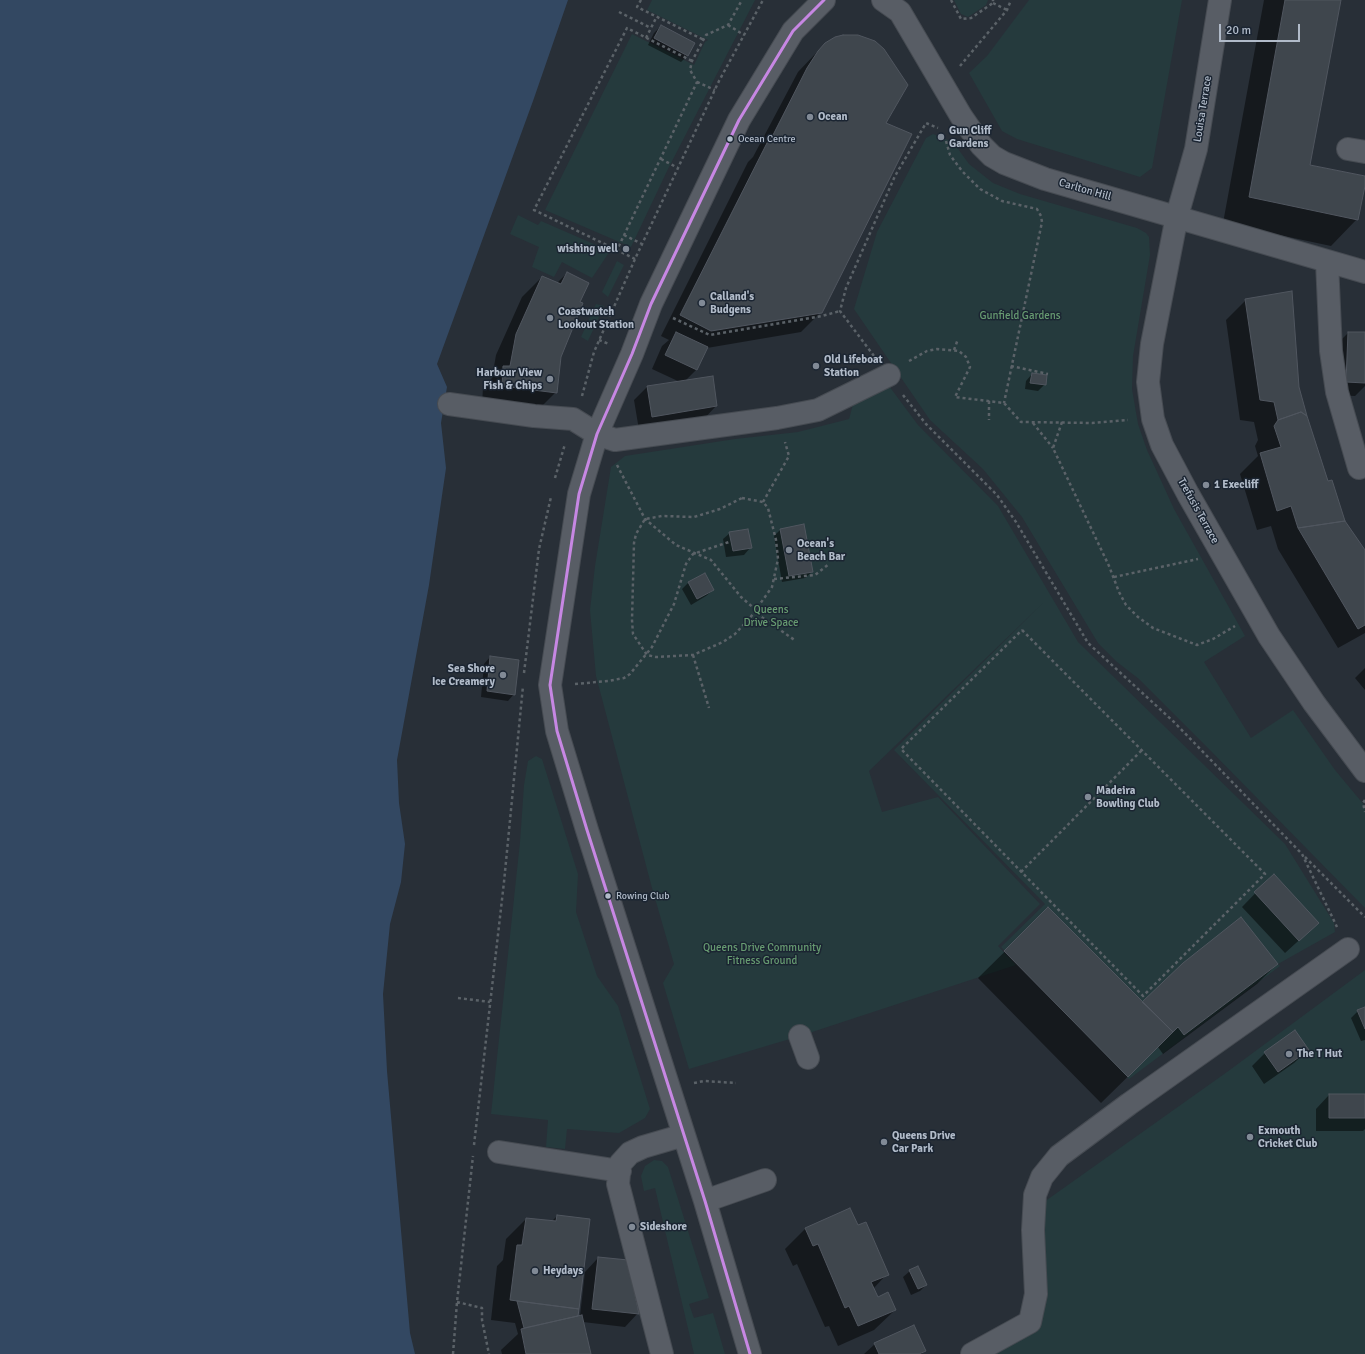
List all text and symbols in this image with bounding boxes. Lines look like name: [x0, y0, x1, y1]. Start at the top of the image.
scale bar: [1221, 16, 1302, 42]
text: 20 m: [1226, 23, 1251, 38]
street label: Louisa Terrace: [1191, 75, 1215, 143]
place label: Ocean: [818, 110, 848, 124]
marker: Ocean: [805, 112, 815, 122]
place label: Gun Cliff Gardens: [949, 124, 991, 150]
marker: Gun Cliff Gardens: [936, 132, 946, 142]
place label: Ocean Centre: [738, 133, 795, 145]
marker: Ocean Centre: [725, 134, 735, 144]
street label: Carlton Hill: [1057, 176, 1113, 204]
place label: wishing well: [557, 242, 618, 256]
marker: wishing well: [621, 244, 631, 254]
place label: Calland's Budgens: [710, 290, 754, 316]
marker: Calland's Budgens: [697, 298, 707, 308]
place label: Coastwatch Lookout Station: [558, 305, 634, 331]
park label: Gunfield Gardens: [979, 309, 1061, 323]
marker: Coastwatch Lookout Station: [545, 313, 555, 323]
place label: Old Lifeboat Station: [824, 353, 883, 379]
marker: Old Lifeboat Station: [811, 361, 821, 371]
place label: Harbour View Fish & Chips: [476, 366, 542, 392]
marker: Harbour View Fish & Chips: [545, 374, 555, 384]
street label: Trefusis Terrace: [1174, 476, 1222, 546]
place label: 1 Execliff: [1214, 478, 1258, 492]
marker: 1 Execliff: [1201, 480, 1211, 490]
place label: Ocean's Beach Bar: [797, 537, 845, 563]
marker: Ocean's Beach Bar: [784, 545, 794, 555]
park label: Queens Drive Space: [743, 603, 799, 629]
place label: Sea Shore Ice Creamery: [432, 662, 495, 688]
marker: Sea Shore Ice Creamery: [498, 670, 508, 680]
place label: Madeira Bowling Club: [1096, 784, 1160, 810]
marker: Madeira Bowling Club: [1083, 792, 1093, 802]
place label: Rowing Club: [616, 890, 670, 902]
marker: Rowing Club: [603, 891, 613, 901]
park label: Queens Drive Community Fitness Ground: [703, 941, 821, 967]
place label: The T Hut: [1297, 1047, 1342, 1061]
marker: The T Hut: [1284, 1049, 1294, 1059]
place label: Exmouth Cricket Club: [1258, 1124, 1317, 1150]
place label: Queens Drive Car Park: [892, 1129, 955, 1155]
marker: Exmouth Cricket Club: [1245, 1132, 1255, 1142]
marker: Queens Drive Car Park: [879, 1137, 889, 1147]
place label: Sideshore: [640, 1220, 687, 1234]
marker: Sideshore: [627, 1222, 637, 1232]
place label: Heydays: [543, 1264, 583, 1278]
marker: Heydays: [530, 1266, 540, 1276]

